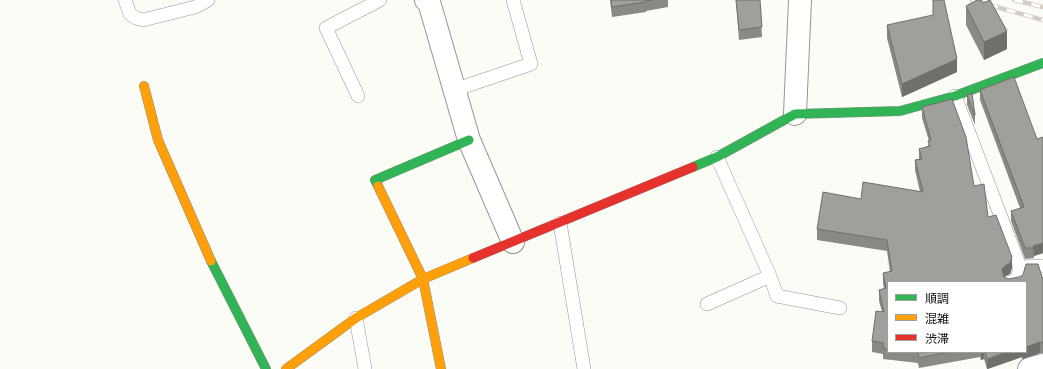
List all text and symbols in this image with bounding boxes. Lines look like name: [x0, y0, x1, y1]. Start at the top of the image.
legend: [887, 281, 1027, 353]
text: 順調: [925, 291, 949, 306]
text: 混雑: [925, 311, 949, 326]
text: 渋滞: [925, 331, 949, 346]

